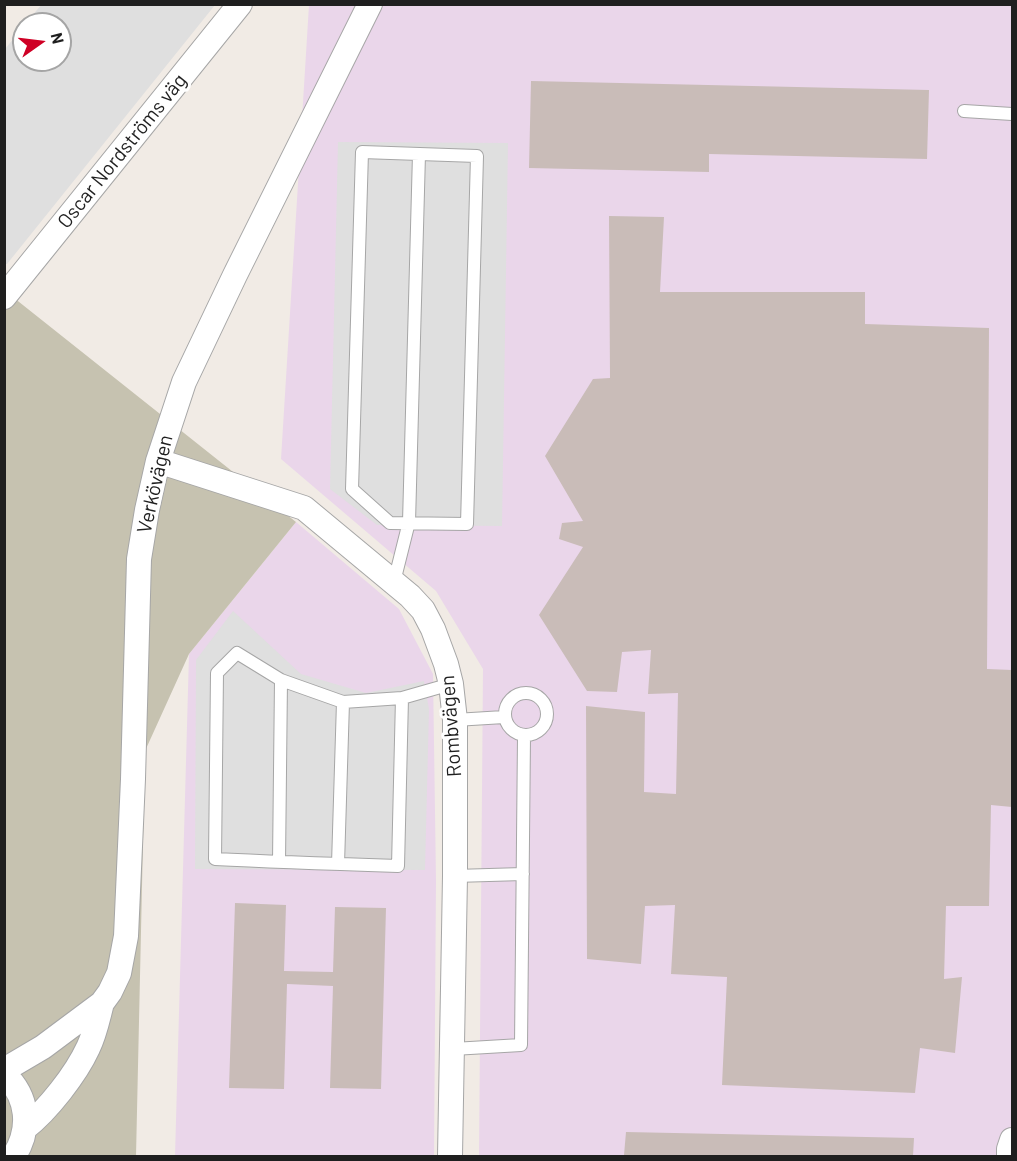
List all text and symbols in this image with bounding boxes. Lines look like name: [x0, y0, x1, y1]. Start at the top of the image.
north arrow: [12, 12, 72, 72]
text: N: [48, 31, 69, 45]
street label: Oscar Nordströms väg: [52, 69, 192, 233]
street label: Verkövägen: [132, 432, 178, 536]
street label: Rombvägen: [435, 674, 467, 778]

